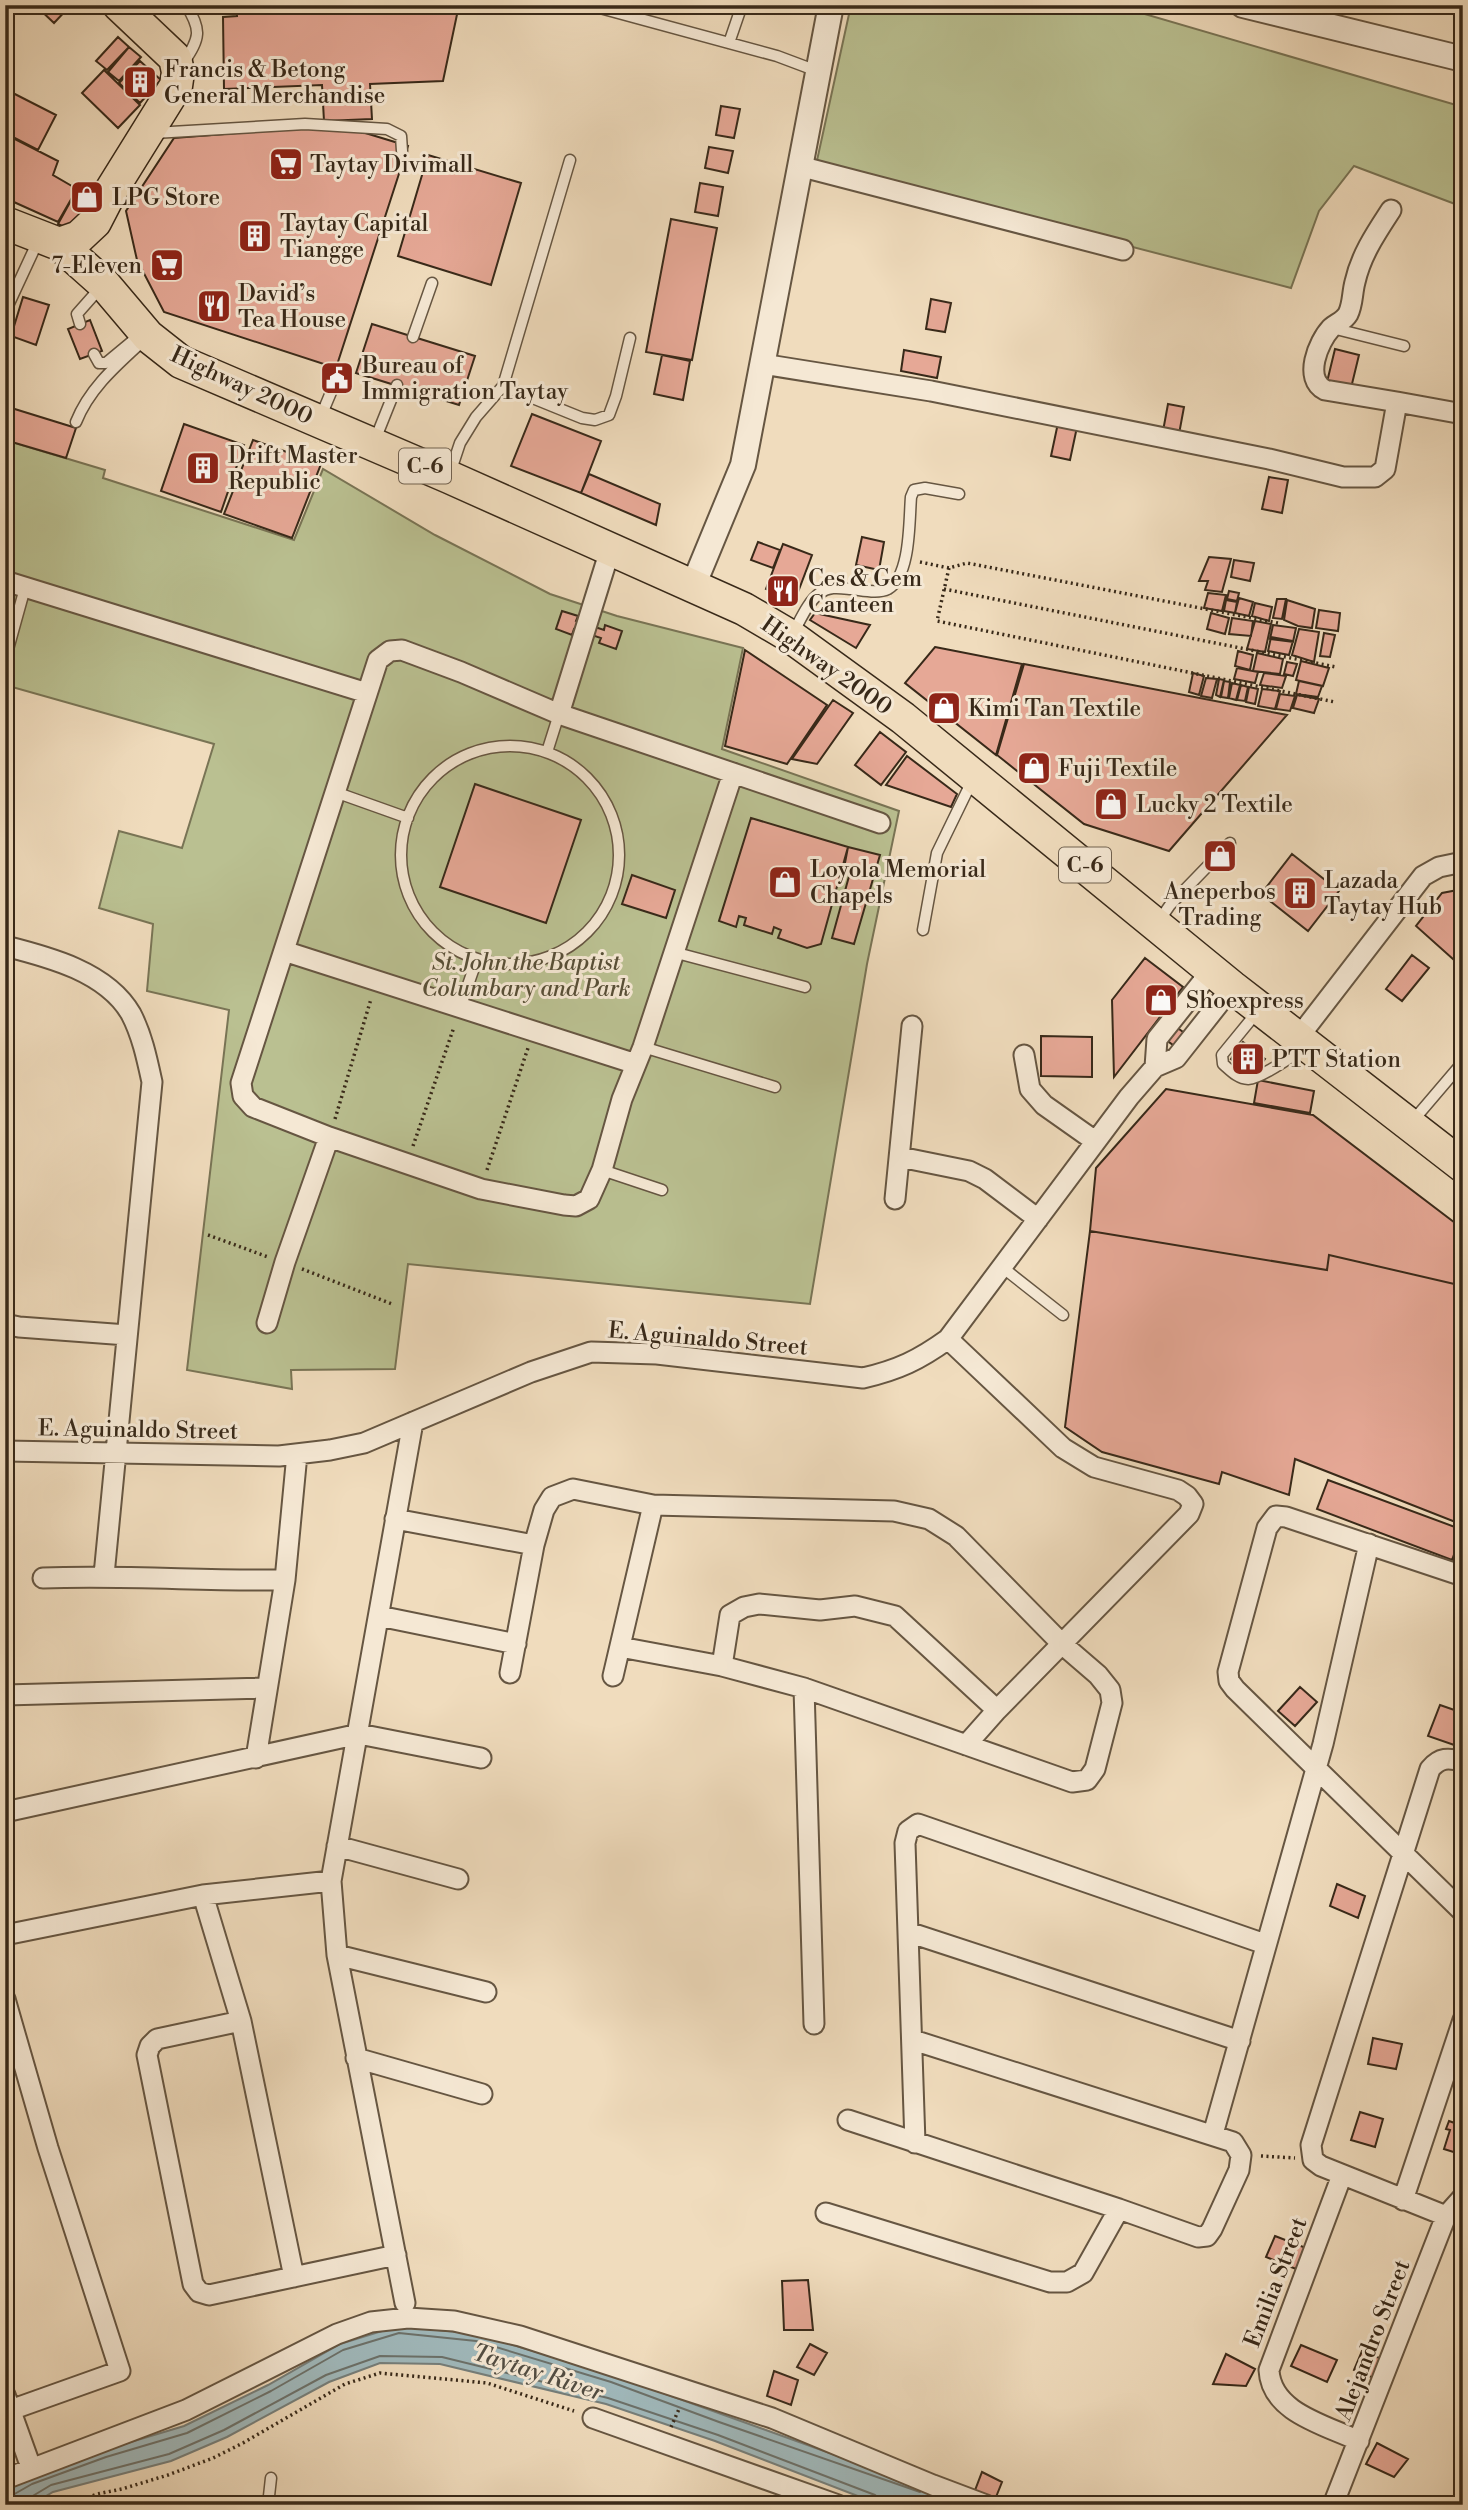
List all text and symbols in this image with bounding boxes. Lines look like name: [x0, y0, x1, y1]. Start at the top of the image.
place label: Francis & Betong General Merchandise: [164, 56, 385, 110]
building icon: Francis & Betong General Merchandise: [121, 63, 159, 101]
supermarket icon: Taytay Divimall: [267, 145, 305, 183]
place label: Taytay Divimall: [310, 151, 473, 179]
shop icon: LPG Store: [68, 178, 106, 216]
place label: LPG Store: [112, 184, 220, 212]
place label: Taytay Capital Tiangge: [280, 210, 429, 264]
building icon: Taytay Capital Tiangge: [236, 217, 274, 255]
supermarket icon: 7-Eleven: [148, 246, 186, 284]
place label: 7-Eleven: [51, 252, 142, 280]
place label: David’s Tea House: [238, 280, 346, 334]
restaurant icon: David’s Tea House: [195, 287, 233, 325]
street label: Highway 2000: [166, 341, 317, 431]
place label: Bureau of Immigration Taytay: [361, 352, 569, 406]
public building icon: Bureau of Immigration Taytay: [318, 359, 356, 397]
place label: Drift Master Republic: [228, 442, 358, 496]
road number: C-6: [399, 448, 451, 484]
building icon: Drift Master Republic: [184, 449, 222, 487]
place label: Ces & Gem Canteen: [808, 565, 922, 619]
restaurant icon: Ces & Gem Canteen: [764, 572, 802, 610]
street label: Highway 2000: [755, 610, 897, 721]
shop icon: Kimi Tan Textile: [925, 689, 963, 727]
place label: Kimi Tan Textile: [968, 695, 1141, 723]
shop icon: Fuji Textile: [1015, 749, 1053, 787]
place label: Fuji Textile: [1058, 755, 1177, 783]
shop icon: Lucky 2 Textile: [1092, 785, 1130, 823]
place label: Lucky 2 Textile: [1136, 791, 1293, 819]
shop icon: Aneperbos Trading: [1201, 837, 1239, 875]
road number: C-6: [1059, 848, 1111, 882]
place label: Loyola Memorial Chapels: [810, 856, 986, 910]
shop icon: Loyola Memorial Chapels: [766, 863, 804, 901]
place label: Lazada Taytay Hub: [1324, 867, 1442, 921]
building icon: Lazada Taytay Hub: [1281, 874, 1319, 912]
place label: Aneperbos Trading: [1163, 878, 1276, 932]
park label: St. John the Baptist Columbary and Park: [421, 949, 631, 1003]
shop icon: Shoexpress: [1142, 981, 1180, 1019]
place label: Shoexpress: [1186, 987, 1304, 1015]
building icon: PTT Station: [1229, 1040, 1267, 1078]
place label: PTT Station: [1272, 1046, 1401, 1074]
street label: E. Aguinaldo Street: [607, 1316, 809, 1362]
street label: E. Aguinaldo Street: [38, 1414, 238, 1446]
street label: Emilia Street: [1238, 2213, 1314, 2351]
street label: Alejandro Street: [1329, 2256, 1416, 2426]
water label: Taytay River: [469, 2338, 608, 2408]

